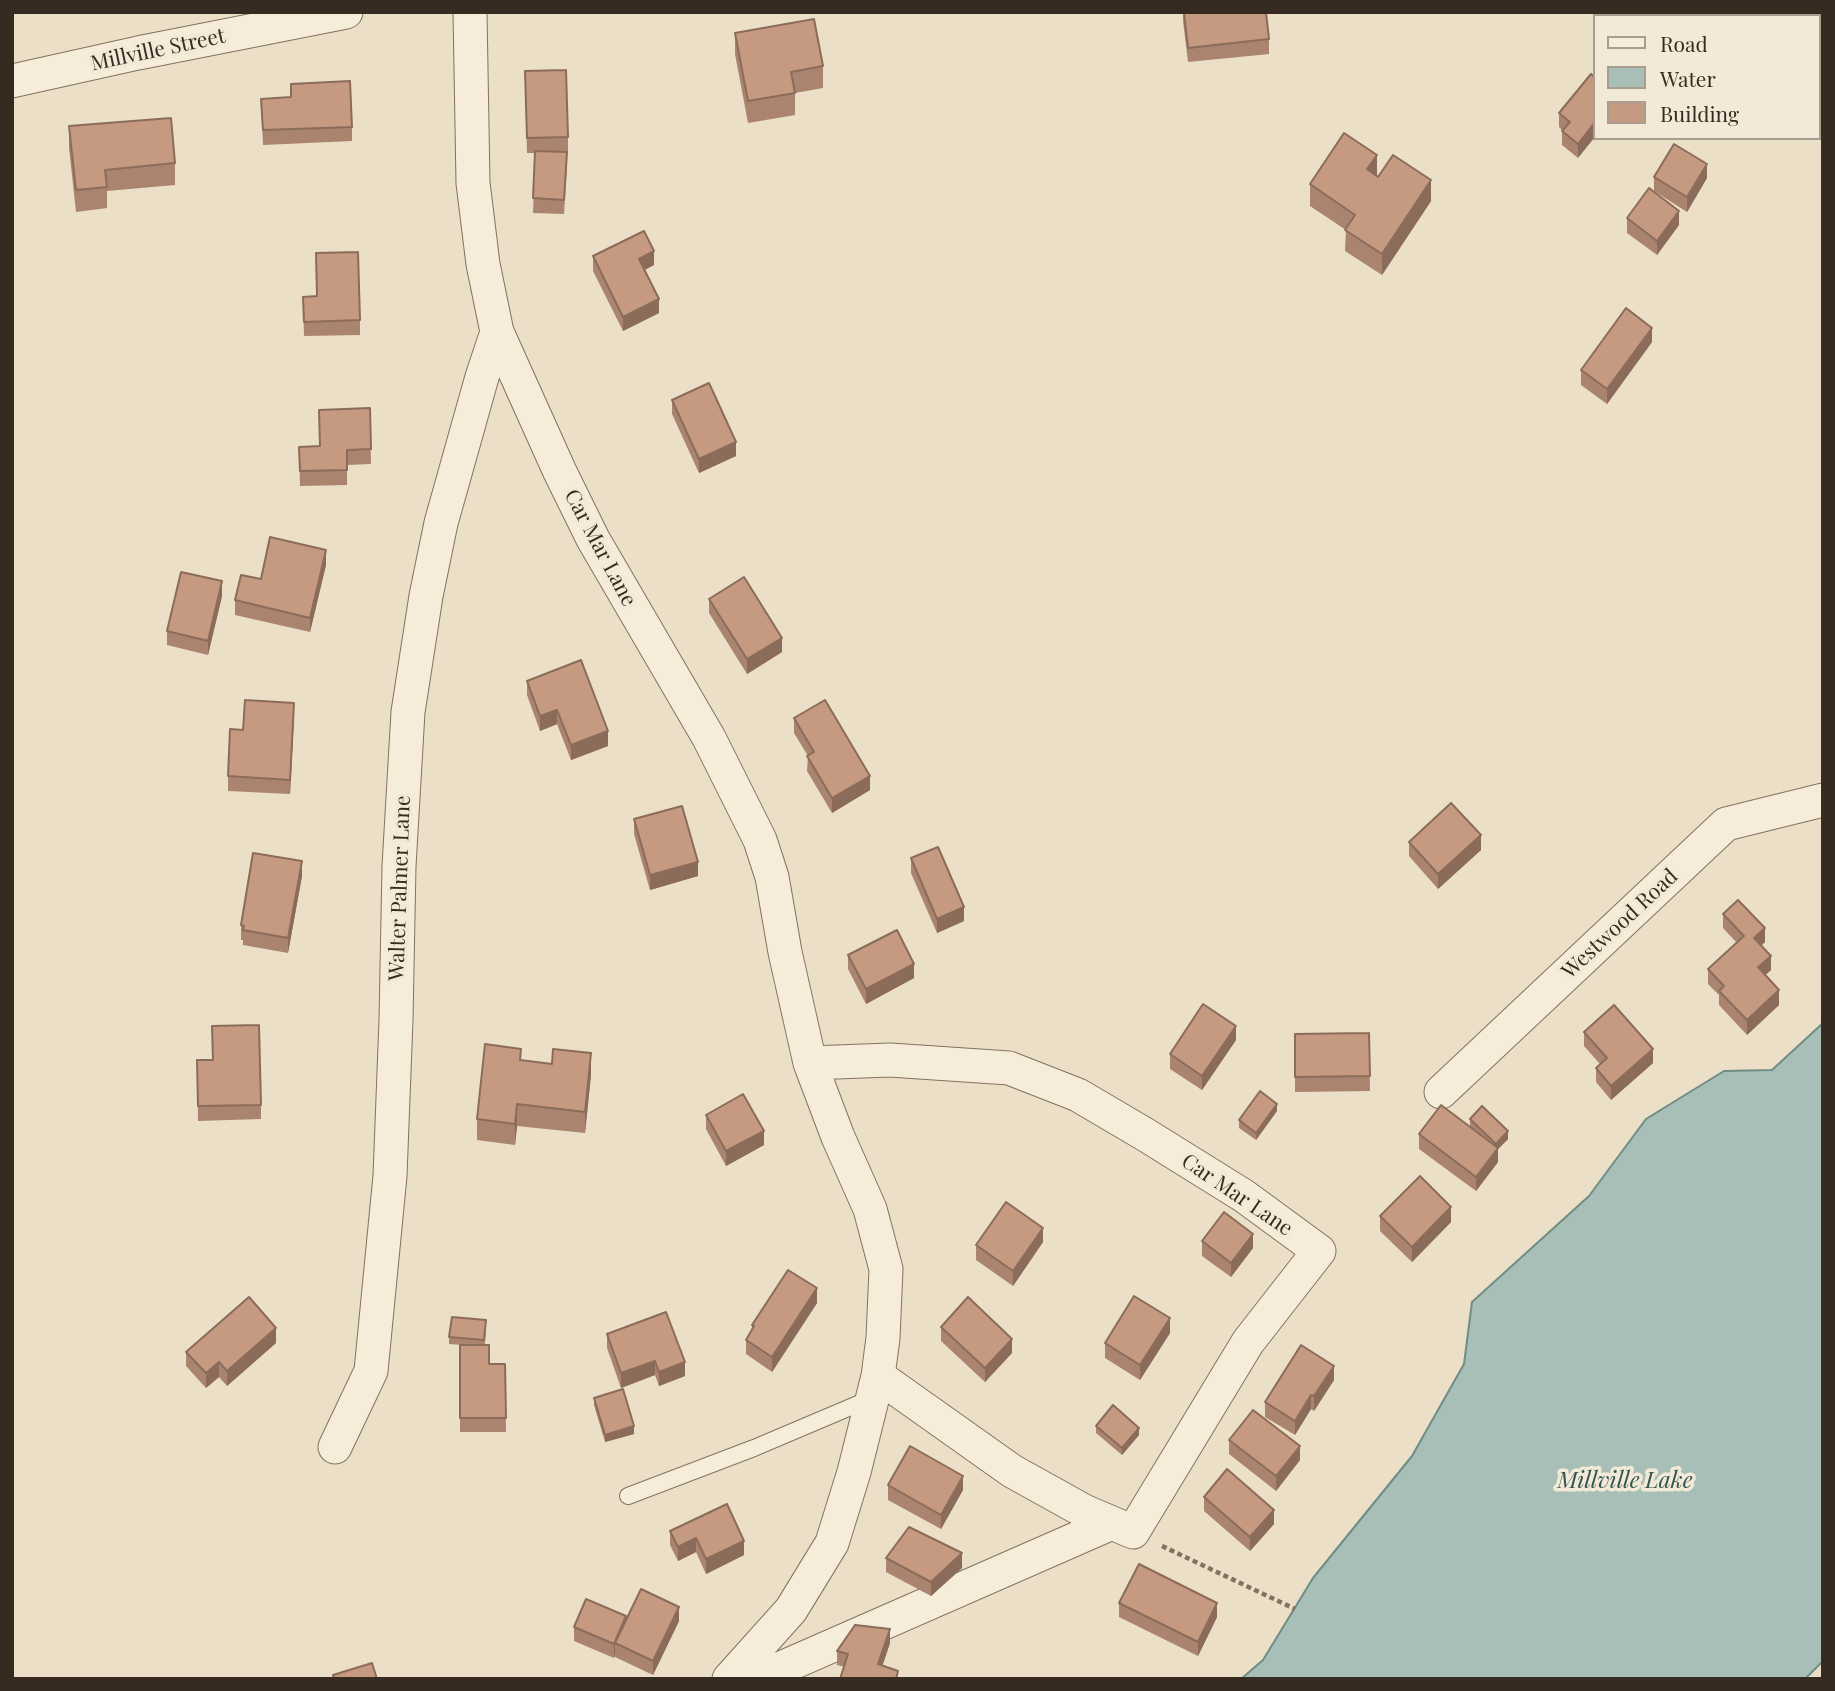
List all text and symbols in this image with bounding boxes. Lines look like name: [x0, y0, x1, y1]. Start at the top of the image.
legend: [1594, 14, 1821, 140]
street label: Millville Street: [88, 23, 228, 77]
text: Road: [1660, 29, 1708, 57]
text: Water: [1660, 64, 1716, 92]
text: Building: [1660, 99, 1739, 127]
street label: Car Mar Lane: [559, 485, 641, 611]
street label: Walter Palmer Lane: [384, 795, 416, 981]
street label: Westwood Road: [1557, 864, 1683, 984]
street label: Car Mar Lane: [1177, 1149, 1297, 1241]
water label: Millville Lake: [1557, 1467, 1693, 1495]

